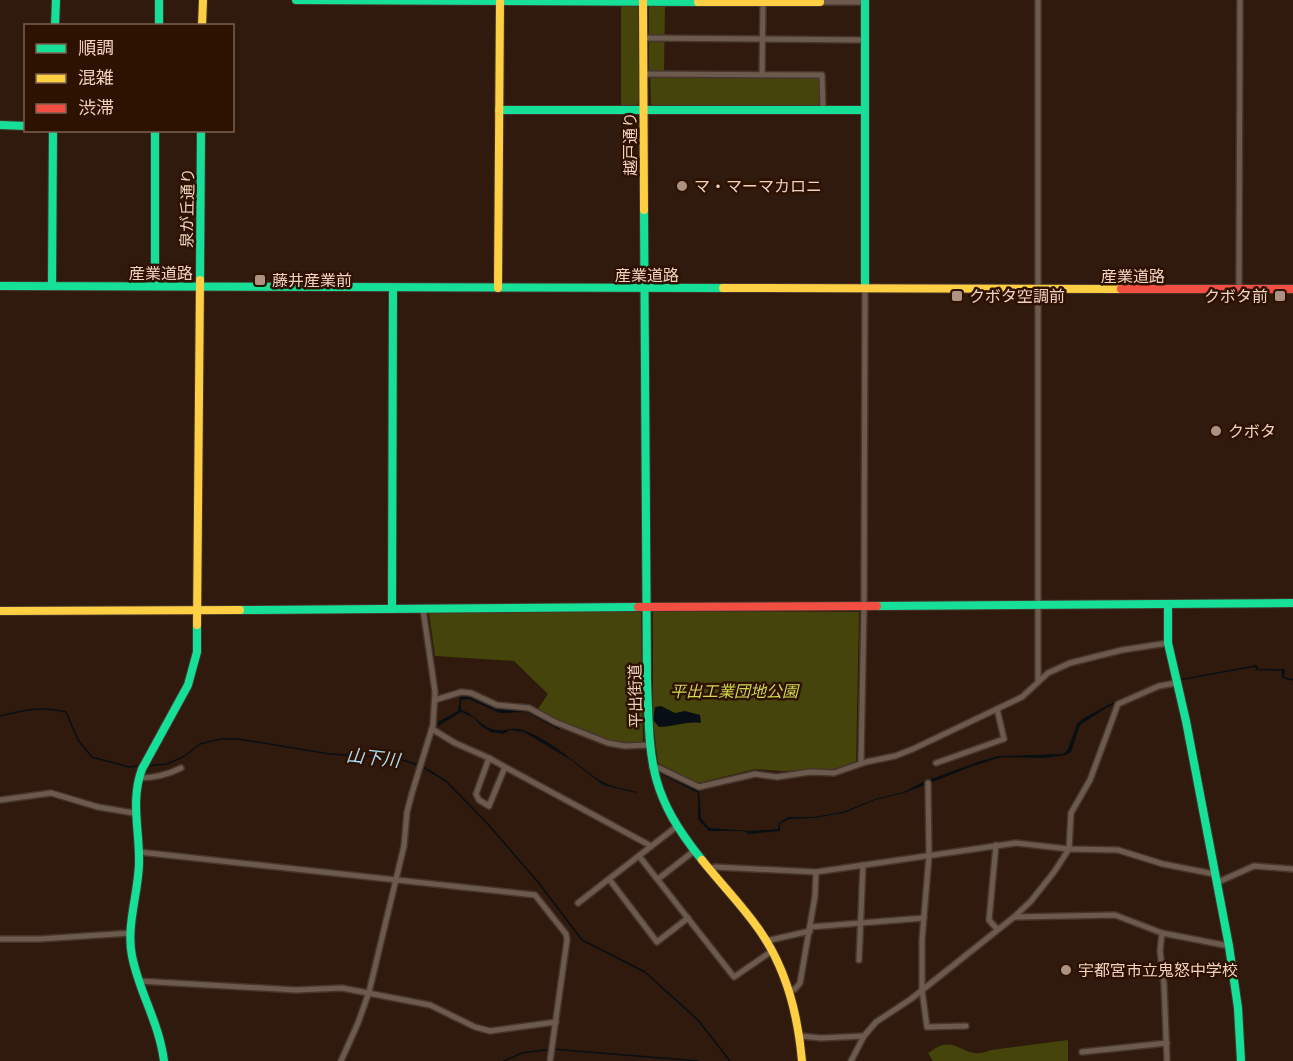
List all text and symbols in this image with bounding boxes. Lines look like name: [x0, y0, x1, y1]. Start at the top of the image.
legend: [24, 24, 234, 132]
text: 順調: [78, 35, 114, 59]
text: 混雑: [78, 65, 114, 89]
text: 渋滞: [78, 95, 114, 119]
street label: 越戸通り: [619, 112, 641, 176]
street label: 泉が丘通り: [175, 168, 199, 248]
place label: マ・マーマカロニ: [694, 175, 822, 197]
marker: マ・マーマカロニ: [675, 179, 689, 193]
street label: 産業道路: [129, 262, 193, 284]
street label: 産業道路: [615, 264, 679, 286]
street label: 産業道路: [1101, 265, 1165, 287]
place label: 藤井産業前: [272, 269, 352, 291]
marker: 藤井産業前: [253, 273, 267, 287]
place label: クボタ空調前: [969, 285, 1065, 307]
place label: クボタ前: [1204, 285, 1268, 307]
marker: クボタ空調前: [950, 289, 964, 303]
marker: クボタ前: [1273, 289, 1287, 303]
place label: クボタ: [1228, 420, 1276, 442]
marker: クボタ: [1209, 424, 1223, 438]
street label: 平出街道: [623, 664, 647, 728]
park label: 平出工業団地公園: [670, 680, 800, 702]
water label: 山下川: [345, 742, 403, 772]
place label: 宇都宮市立鬼怒中学校: [1078, 959, 1238, 981]
marker: 宇都宮市立鬼怒中学校: [1059, 963, 1073, 977]

